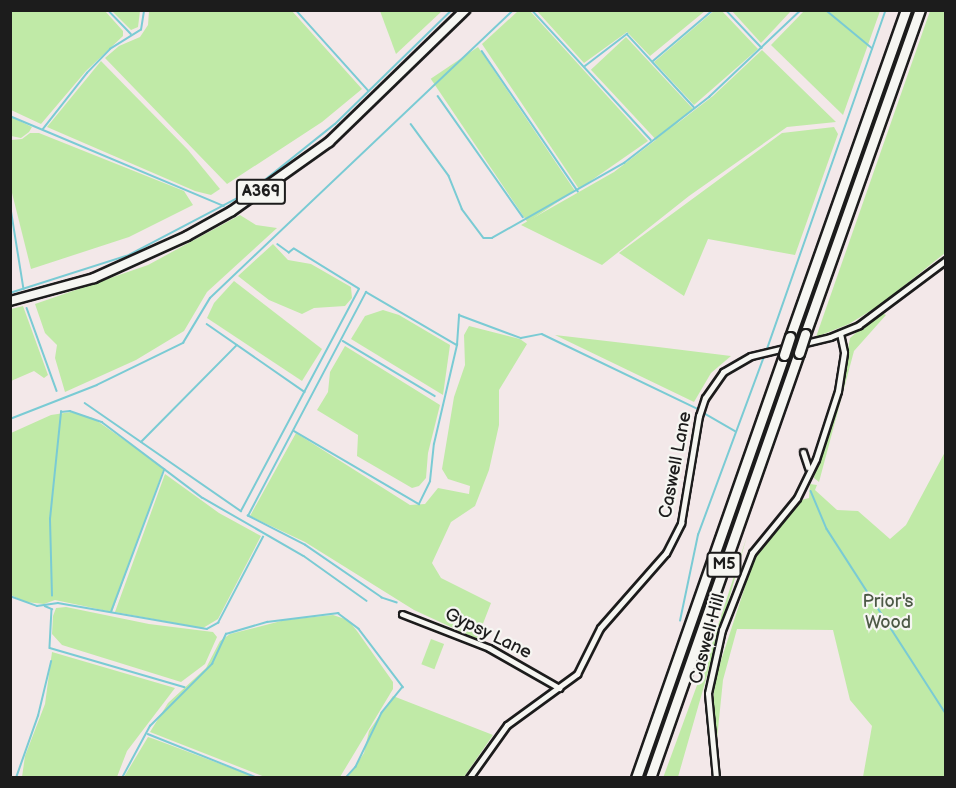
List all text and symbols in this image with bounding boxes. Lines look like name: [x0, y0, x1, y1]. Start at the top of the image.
road number: A369: [236, 179, 286, 205]
street label: Caswell Lane: [655, 410, 697, 520]
road number: M5: [706, 552, 742, 578]
street label: Caswell Hill: [686, 591, 730, 687]
park label: Prior's Wood: [862, 592, 914, 634]
street label: Gypsy Lane: [441, 603, 535, 665]

